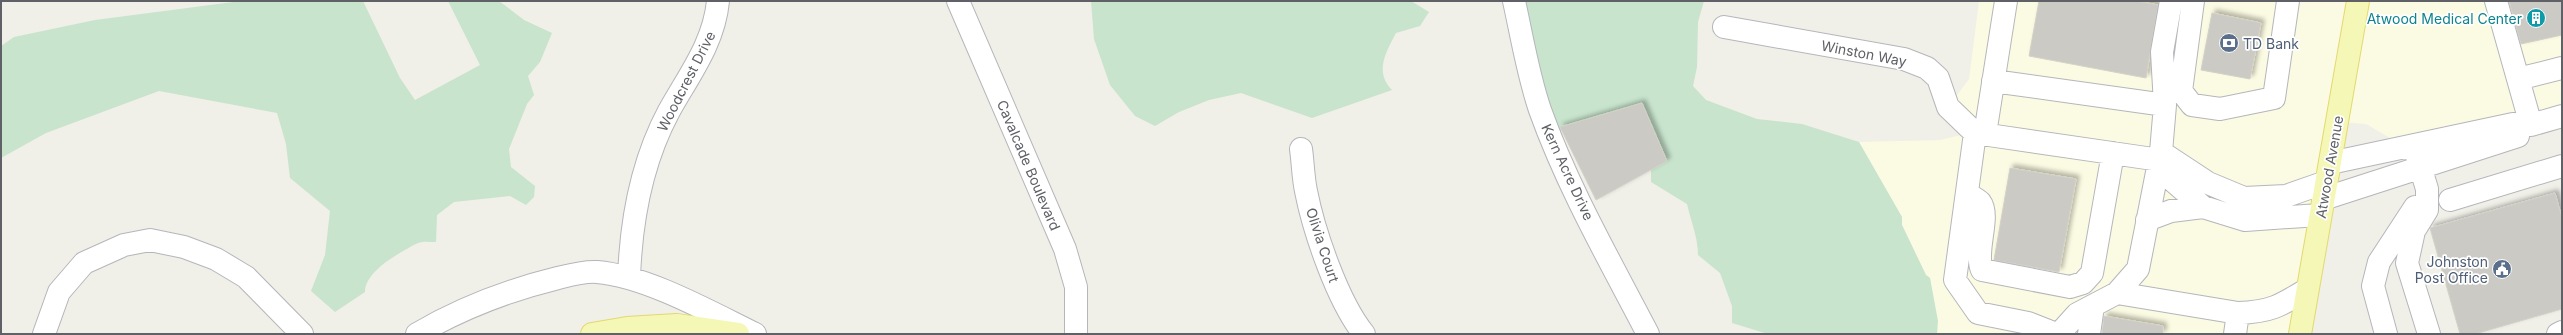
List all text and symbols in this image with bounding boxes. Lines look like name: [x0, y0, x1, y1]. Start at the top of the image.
building icon: Atwood Medical Center: [2525, 7, 2547, 29]
place label: Atwood Medical Center: [2367, 10, 2522, 27]
street label: Woodcrest Drive: [653, 28, 719, 134]
bank icon: TD Bank: [2218, 32, 2240, 54]
place label: TD Bank: [2243, 35, 2299, 52]
street label: Winston Way: [1820, 36, 1908, 70]
street label: Cavalcade Boulevard: [994, 97, 1064, 233]
street label: Atwood Avenue: [2312, 114, 2346, 220]
street label: Kern Acre Drive: [1538, 121, 1598, 223]
street label: Olivia Court: [1303, 206, 1343, 285]
place label: Johnston Post Office: [2415, 253, 2488, 286]
public building icon: Johnston Post Office: [2491, 258, 2513, 280]

